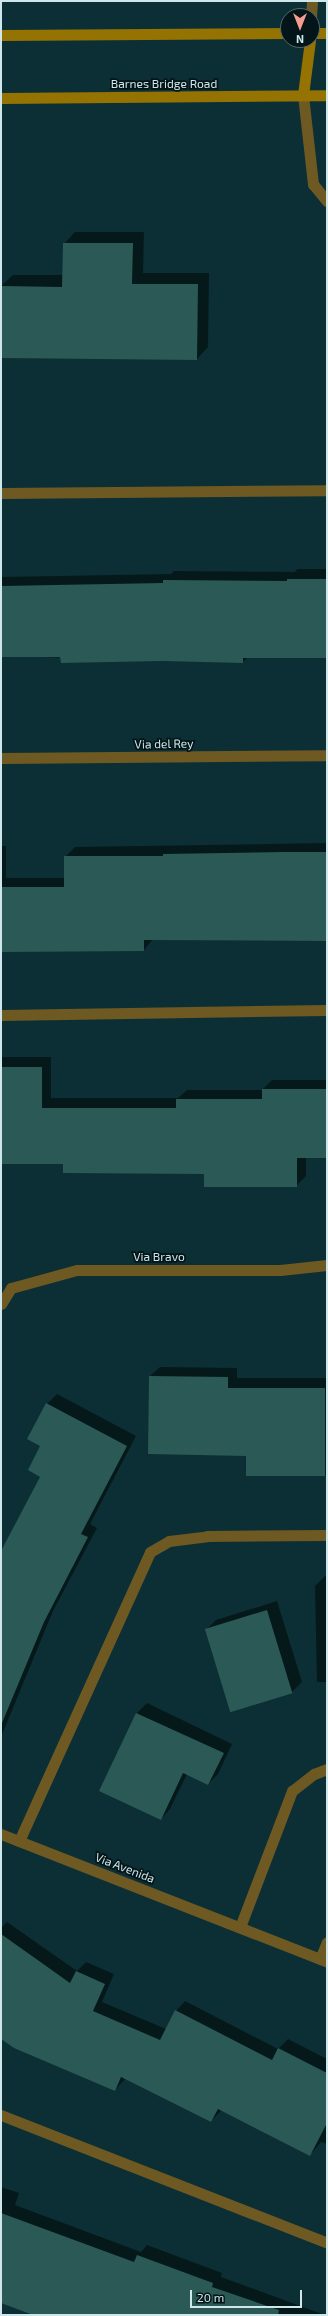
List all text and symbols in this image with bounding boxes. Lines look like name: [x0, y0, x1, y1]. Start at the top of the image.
north arrow: [280, 8, 320, 48]
text: N: [296, 33, 304, 46]
street label: Barnes Bridge Road: [111, 77, 217, 91]
street label: Via del Rey: [134, 736, 194, 752]
street label: Via Bravo: [133, 1250, 185, 1264]
street label: Via Avenida: [93, 1850, 157, 1886]
scale bar: [192, 2282, 304, 2308]
text: 20 m: [197, 2290, 224, 2304]

